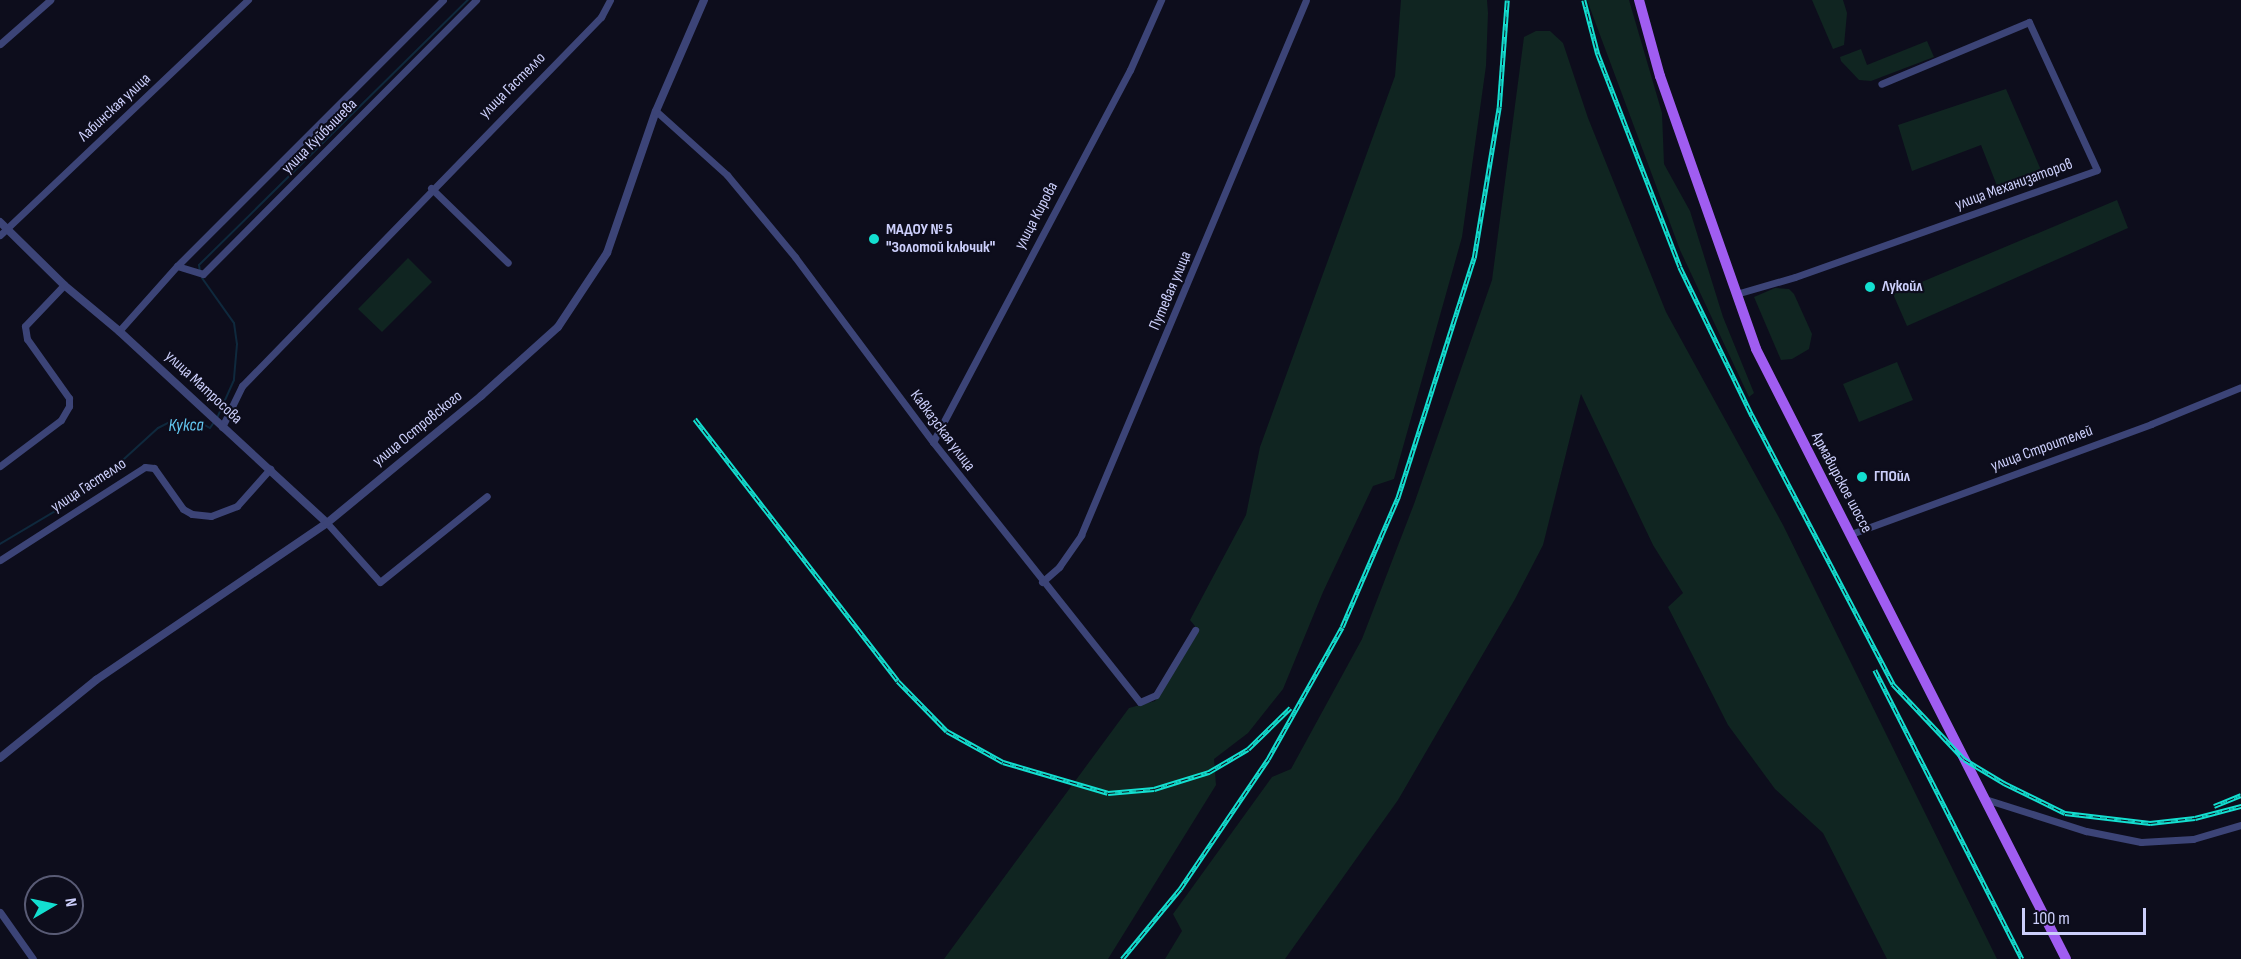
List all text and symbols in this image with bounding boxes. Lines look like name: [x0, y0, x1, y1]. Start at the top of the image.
street label: улица Гастелло: [476, 49, 550, 123]
street label: Лабинская улица: [75, 70, 155, 146]
street label: улица Куйбышева: [278, 95, 362, 179]
street label: улица Механизаторов: [1953, 155, 2075, 215]
street label: улица Кирова: [1011, 179, 1063, 253]
place label: МАДОУ № 5 "Золотой ключик": [886, 220, 995, 258]
marker: МАДОУ № 5 "Золотой ключик": [867, 232, 881, 246]
street label: Путевая улица: [1146, 249, 1196, 333]
place label: Лукойл: [1882, 277, 1923, 297]
marker: Лукойл: [1863, 280, 1877, 294]
street label: улица Матросова: [160, 347, 246, 429]
street label: улица Островского: [369, 387, 467, 471]
street label: Кавказская улица: [905, 387, 979, 475]
water label: Кукса: [168, 415, 204, 437]
street label: улица Строителей: [1988, 422, 2096, 476]
street label: Армавирское шоссе: [1806, 429, 1876, 537]
street label: улица Гастелло: [48, 455, 130, 517]
place label: ГПОйл: [1874, 467, 1910, 487]
marker: ГПОйл: [1855, 470, 1869, 484]
north arrow: [24, 875, 84, 935]
scale bar: [2025, 896, 2150, 934]
text: N: [60, 897, 80, 908]
text: 100 m: [2033, 908, 2070, 929]

